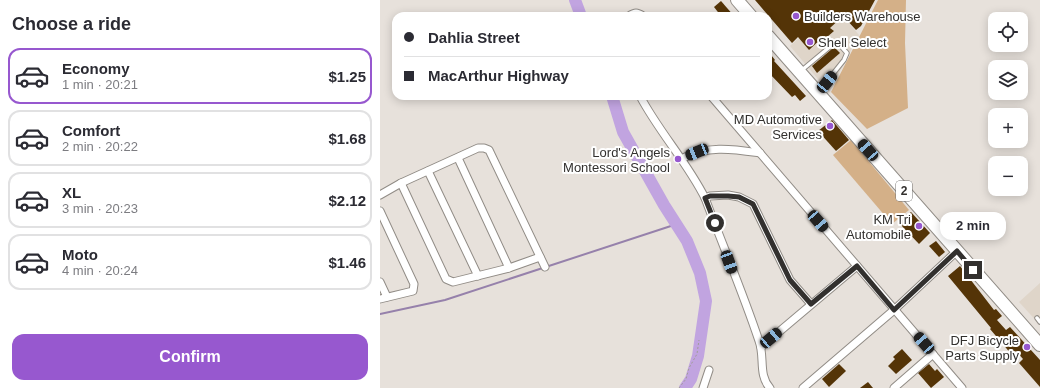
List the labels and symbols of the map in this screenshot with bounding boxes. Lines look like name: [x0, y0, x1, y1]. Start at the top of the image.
place label: Builders Warehouse: [804, 9, 921, 24]
marker: Builders Warehouse: [791, 11, 801, 21]
place label: Shell Select: [818, 35, 887, 50]
marker: Shell Select: [805, 37, 815, 47]
car: [815, 69, 839, 95]
place label: MD Automotive Services: [734, 112, 822, 142]
marker: MD Automotive Services: [825, 121, 835, 131]
car: [856, 137, 880, 163]
car: [684, 142, 710, 162]
place label: Lord's Angels Montessori School: [563, 145, 670, 175]
marker: Lord's Angels Montessori School: [673, 154, 683, 164]
road number: 2: [896, 181, 912, 201]
car: [806, 208, 830, 234]
place label: KM Tri Automobile: [846, 212, 911, 242]
callout: 2 min: [940, 212, 1006, 240]
route start: [706, 214, 724, 232]
marker: KM Tri Automobile: [914, 221, 924, 231]
car: [719, 249, 739, 275]
route end: [964, 261, 982, 279]
car: [758, 326, 784, 350]
car: [912, 330, 936, 356]
place label: DFJ Bicycle Parts Supply: [945, 333, 1019, 363]
marker: DFJ Bicycle Parts Supply: [1022, 342, 1032, 352]

